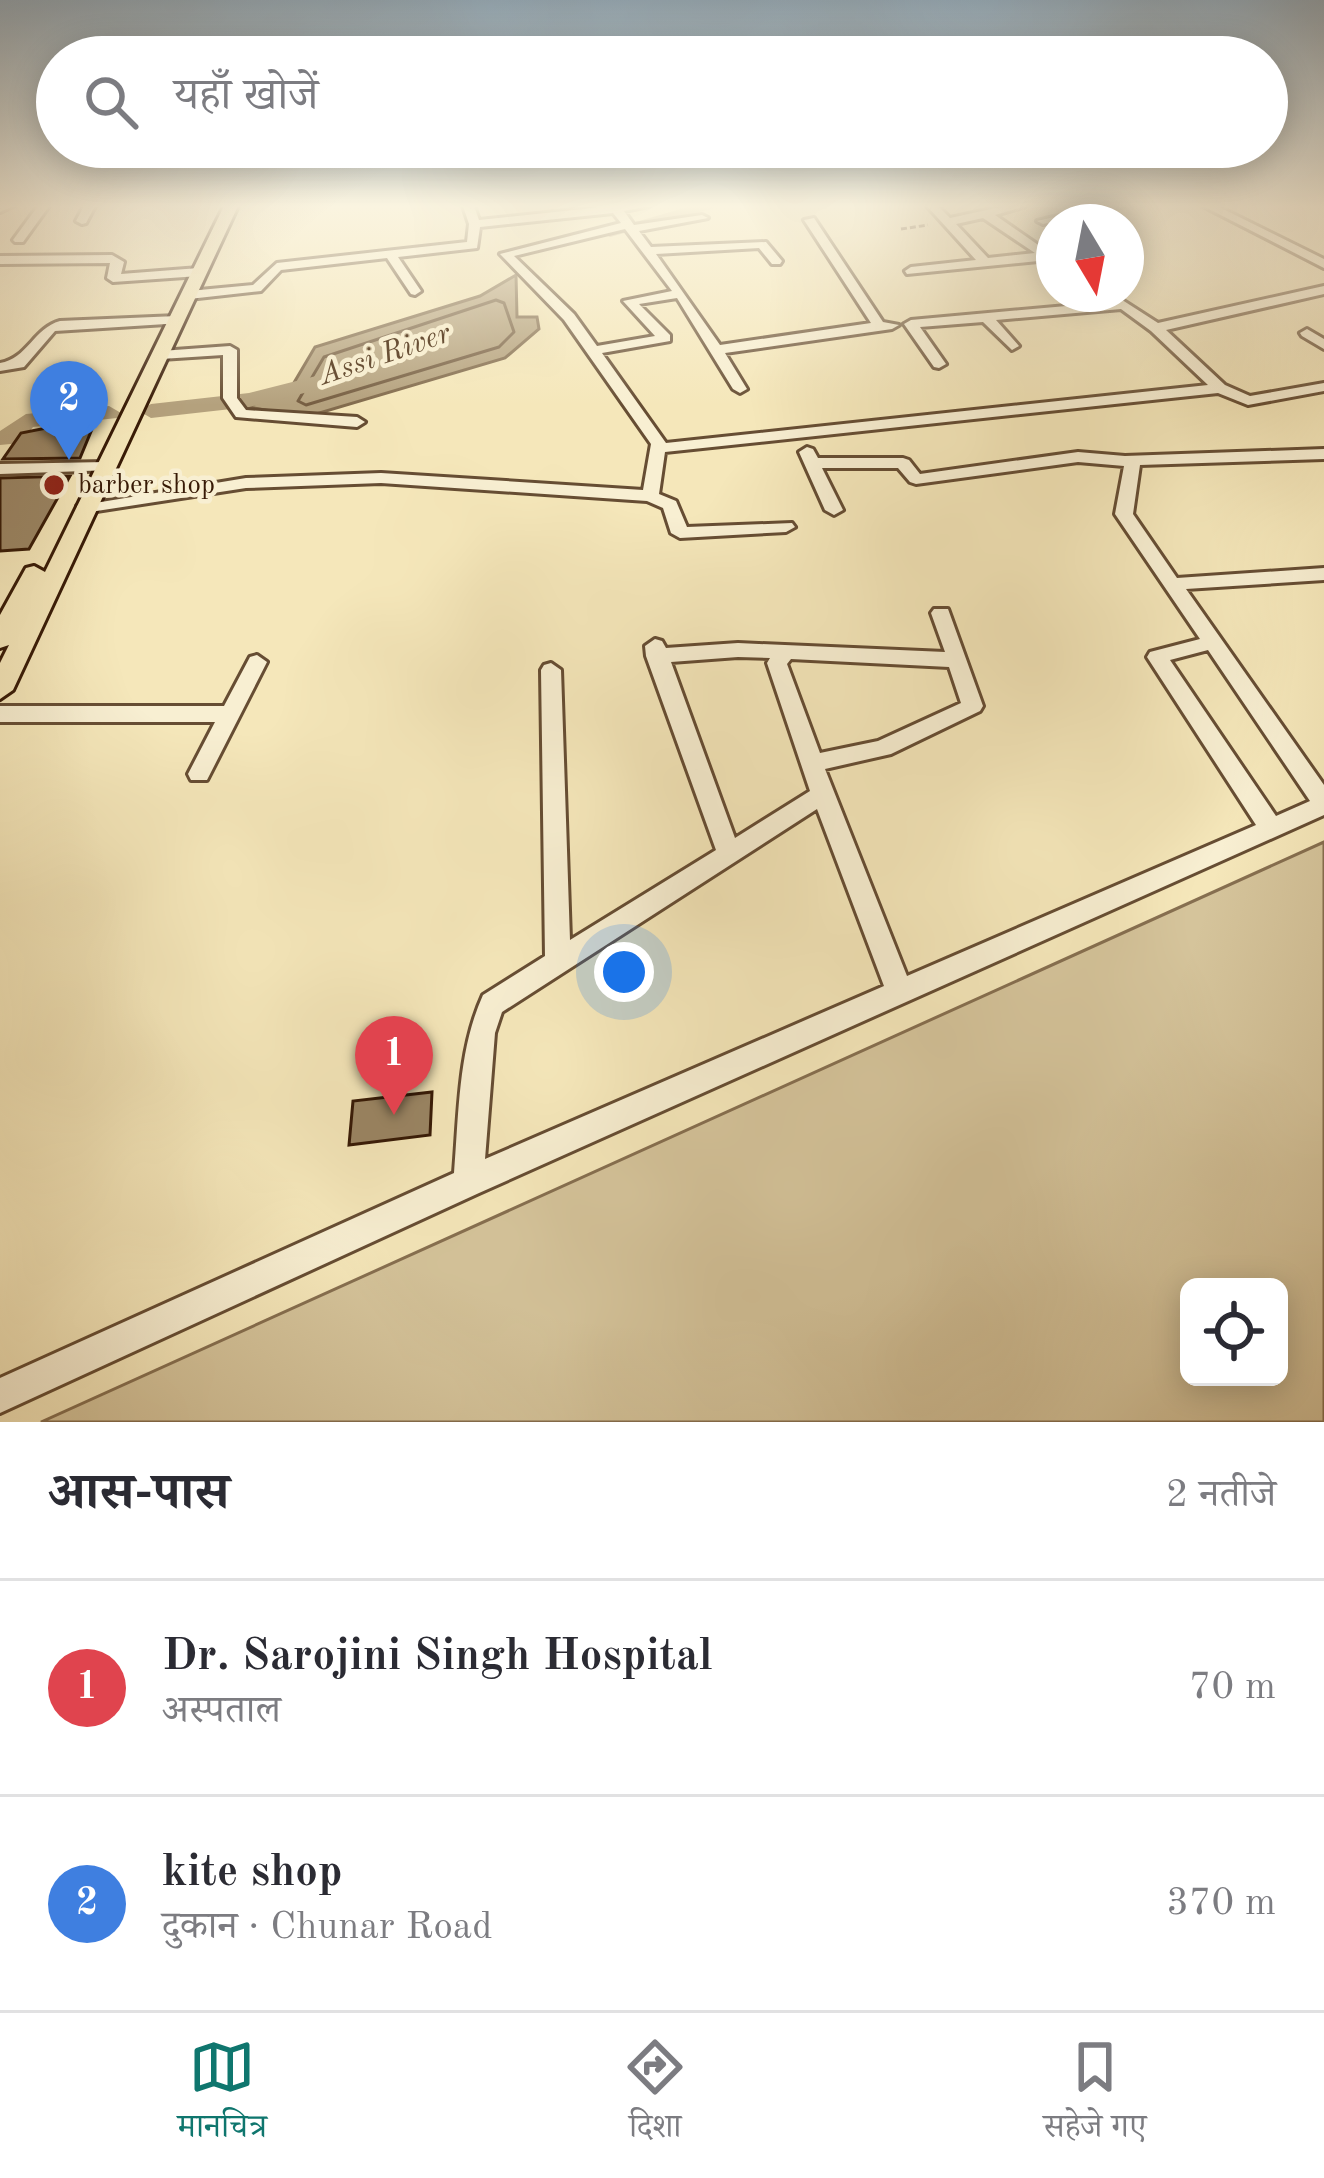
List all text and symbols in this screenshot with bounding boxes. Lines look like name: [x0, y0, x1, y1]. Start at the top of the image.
search box: [36, 36, 1288, 168]
icon: search: [78, 69, 144, 135]
text: यहाँ खोजें: [174, 75, 318, 120]
north arrow: [1036, 204, 1144, 312]
water label: Assi River: [314, 318, 455, 392]
pin: 2: [30, 361, 108, 460]
marker: barber shop: [41, 472, 67, 498]
place label: barber shop: [78, 472, 215, 499]
your location: [594, 942, 654, 1002]
pin: 1: [355, 1016, 433, 1115]
map controls: [1180, 1278, 1288, 1386]
button: locate: [1180, 1278, 1288, 1386]
text: आस-पास: [48, 1469, 229, 1520]
text: 2 नतीजे: [1166, 1476, 1276, 1515]
text: Dr. Sarojini Singh Hospital: [162, 1635, 713, 1680]
text: 1: [76, 1668, 98, 1707]
text: 70 m: [1189, 1668, 1276, 1707]
text: अस्पताल: [162, 1692, 281, 1731]
text: kite shop: [162, 1851, 342, 1896]
text: 2: [76, 1884, 98, 1923]
text: 370 m: [1166, 1884, 1276, 1923]
text: दुकान · Chunar Road: [162, 1908, 493, 1947]
tab: मानचित्र: [178, 2034, 267, 2158]
tab: दिशा: [622, 2034, 688, 2158]
tab: सहेजे गए: [1043, 2034, 1146, 2158]

